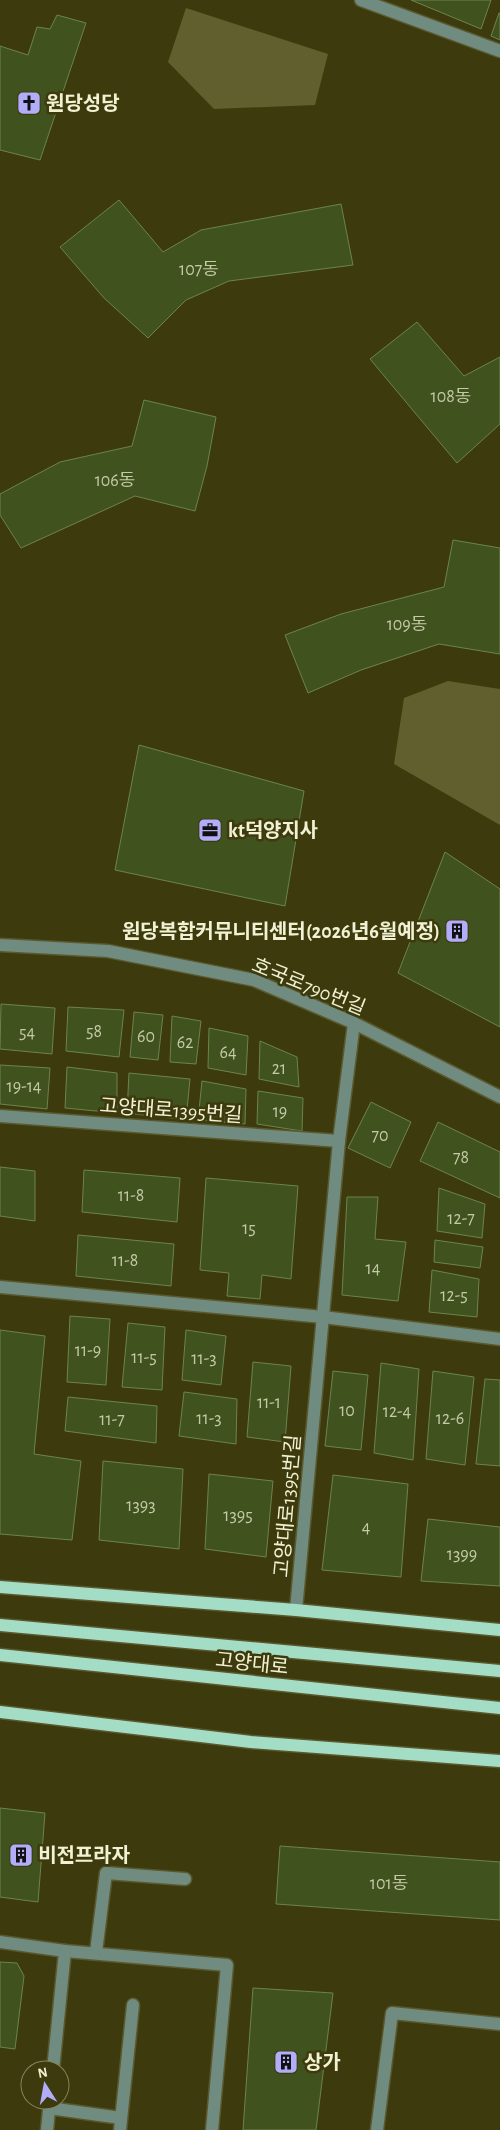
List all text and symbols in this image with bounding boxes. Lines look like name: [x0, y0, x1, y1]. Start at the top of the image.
church icon: 원당성당: [16, 90, 42, 116]
place label: 원당성당: [46, 93, 120, 114]
house number: 107동: [179, 260, 219, 279]
house number: 108동: [431, 387, 471, 406]
house number: 106동: [95, 471, 135, 490]
house number: 109동: [387, 615, 427, 634]
office icon: kt덕양지사: [197, 817, 223, 843]
place label: kt덕양지사: [228, 820, 318, 841]
building icon: 원당복합커뮤니티센터(2026년6월예정): [444, 918, 470, 944]
place label: 원당복합커뮤니티센터(2026년6월예정): [122, 921, 440, 942]
street label: 호국로790번길: [249, 954, 369, 1019]
house number: 58: [86, 1023, 102, 1041]
house number: 54: [19, 1024, 35, 1042]
house number: 60: [137, 1028, 155, 1046]
house number: 62: [177, 1034, 193, 1052]
house number: 64: [219, 1044, 237, 1062]
house number: 21: [272, 1060, 286, 1078]
house number: 19-14: [6, 1078, 42, 1096]
street label: 고양대로1395번길: [99, 1095, 243, 1126]
house number: 19: [273, 1103, 287, 1121]
house number: 70: [371, 1127, 389, 1145]
house number: 78: [453, 1149, 469, 1167]
house number: 11-8: [118, 1187, 144, 1205]
house number: 12-7: [447, 1210, 475, 1228]
house number: 15: [242, 1220, 256, 1238]
house number: 11-8: [112, 1252, 138, 1270]
house number: 14: [366, 1260, 381, 1278]
house number: 12-5: [440, 1287, 468, 1305]
house number: 11-9: [75, 1342, 101, 1360]
house number: 11-5: [131, 1349, 157, 1367]
house number: 11-3: [191, 1350, 217, 1368]
house number: 11-1: [257, 1394, 281, 1412]
house number: 10: [339, 1402, 355, 1420]
house number: 12-4: [383, 1403, 412, 1421]
house number: 11-3: [196, 1410, 222, 1428]
house number: 12-6: [436, 1410, 464, 1428]
house number: 11-7: [99, 1411, 125, 1429]
street label: 고양대로1395번길: [271, 1434, 304, 1578]
house number: 1393: [126, 1497, 156, 1515]
house number: 1395: [223, 1507, 253, 1525]
house number: 4: [362, 1519, 371, 1537]
house number: 1399: [447, 1546, 477, 1564]
street label: 고양대로: [214, 1649, 290, 1678]
building icon: 비전프라자: [8, 1842, 34, 1868]
place label: 비전프라자: [38, 1845, 131, 1866]
house number: 101동: [370, 1874, 408, 1893]
building icon: 상가: [273, 2049, 299, 2075]
place label: 상가: [304, 2052, 341, 2073]
north arrow: [20, 2060, 70, 2110]
text: N: [37, 2065, 49, 2081]

